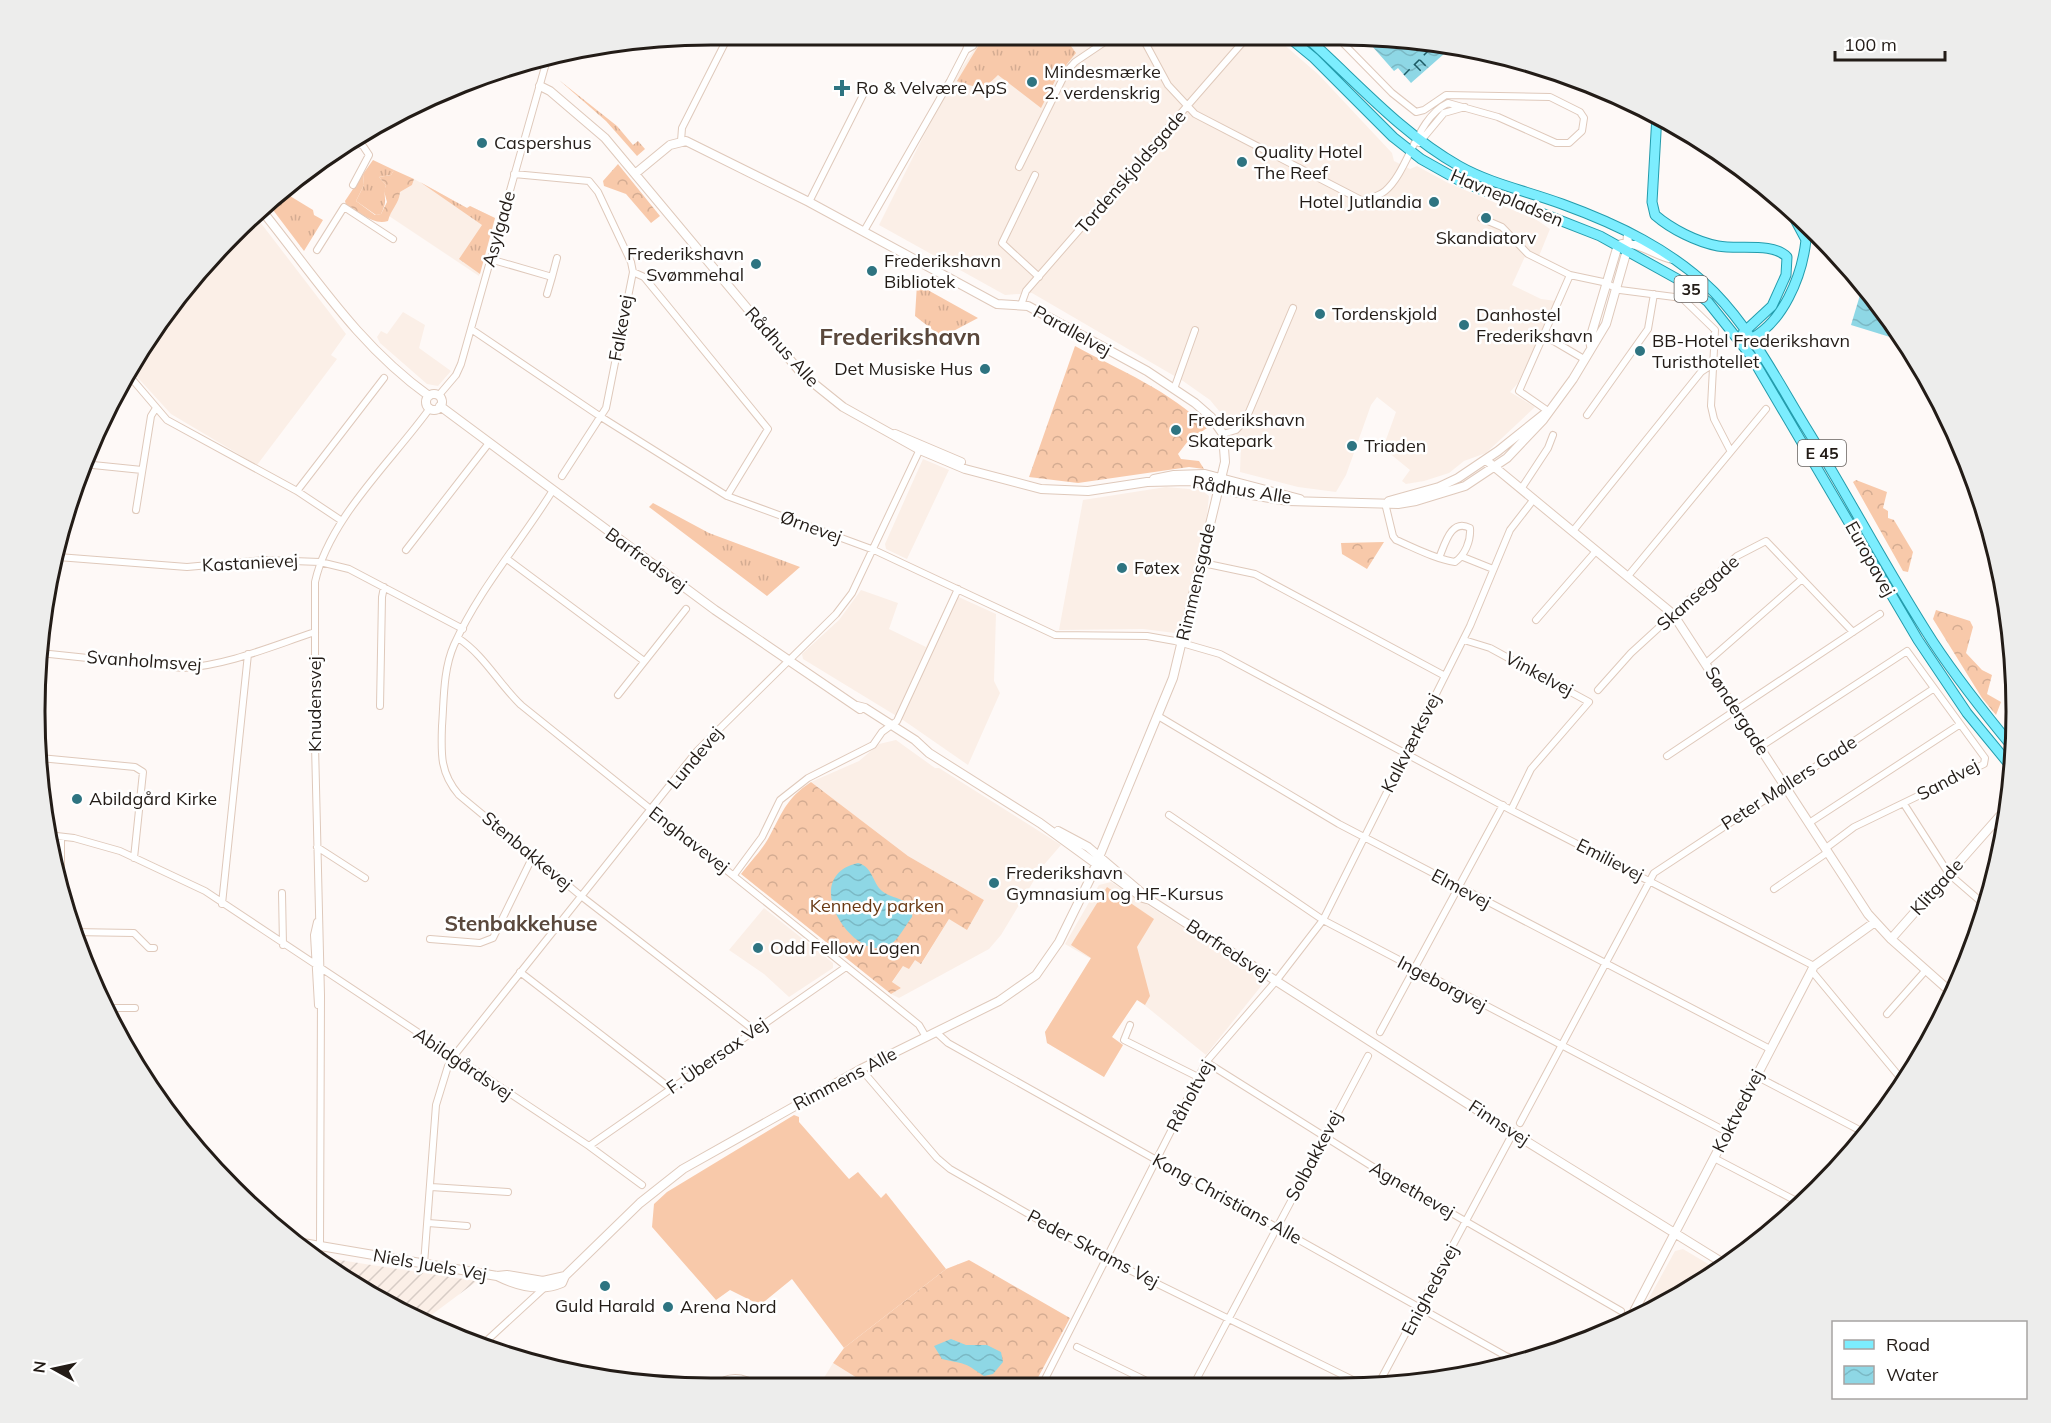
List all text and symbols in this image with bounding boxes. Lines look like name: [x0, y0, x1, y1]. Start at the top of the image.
scale bar: [1835, 24, 1944, 62]
text: 100 m: [1844, 33, 1897, 56]
place label: Mindesmærke 2. verdenskrig: [1044, 60, 1161, 104]
marker: Mindesmærke 2. verdenskrig: [1025, 75, 1039, 89]
place label: Ro & Velvære ApS: [856, 76, 1007, 99]
marker: Ro & Velvære ApS: [833, 79, 851, 97]
street label: Tordenskjoldsgade: [1071, 105, 1191, 238]
place label: Caspershus: [494, 131, 592, 154]
marker: Caspershus: [475, 136, 489, 150]
place label: Quality Hotel The Reef: [1254, 140, 1363, 184]
marker: Quality Hotel The Reef: [1235, 155, 1249, 169]
street label: Havnepladsen: [1447, 163, 1567, 232]
street label: Asylgade: [477, 188, 520, 269]
place label: Hotel Jutlandia: [1299, 190, 1422, 213]
marker: Hotel Jutlandia: [1427, 195, 1441, 209]
marker: Skandiatorv: [1479, 211, 1493, 225]
place label: Skandiatorv: [1436, 226, 1537, 249]
place label: Frederikshavn Svømmehal: [627, 242, 744, 286]
place label: Frederikshavn Bibliotek: [884, 249, 1001, 293]
marker: Frederikshavn Svømmehal: [749, 257, 763, 271]
marker: Frederikshavn Bibliotek: [865, 264, 879, 278]
road number: 35: [1674, 276, 1708, 302]
street label: Falkevej: [603, 293, 638, 363]
street label: Parallelvej: [1029, 300, 1115, 361]
street label: Rådhus Alle: [740, 302, 824, 392]
place label: Tordenskjold: [1332, 302, 1437, 325]
place label: Danhostel Frederikshavn: [1476, 303, 1593, 347]
marker: Tordenskjold: [1313, 307, 1327, 321]
marker: Danhostel Frederikshavn: [1457, 318, 1471, 332]
district label: Frederikshavn: [819, 321, 981, 351]
place label: BB-Hotel Frederikshavn Turisthotellet: [1652, 329, 1850, 373]
marker: BB-Hotel Frederikshavn Turisthotellet: [1633, 344, 1647, 358]
place label: Det Musiske Hus: [834, 357, 973, 380]
marker: Det Musiske Hus: [978, 362, 992, 376]
place label: Frederikshavn Skatepark: [1188, 408, 1305, 452]
marker: Frederikshavn Skatepark: [1169, 423, 1183, 437]
place label: Triaden: [1364, 434, 1426, 457]
marker: Triaden: [1345, 439, 1359, 453]
road number: E 45: [1798, 440, 1846, 466]
street label: Rådhus Alle: [1191, 470, 1293, 509]
street label: Ørnevej: [777, 505, 845, 548]
street label: Europavej: [1840, 517, 1901, 600]
street label: Rimmensgade: [1171, 521, 1220, 643]
street label: Barfredsvej: [601, 522, 692, 597]
street label: Kastanievej: [201, 548, 299, 577]
street label: Skansegade: [1652, 550, 1744, 636]
place label: Føtex: [1134, 556, 1180, 579]
marker: Føtex: [1115, 561, 1129, 575]
street label: Svanholmsvej: [86, 645, 202, 676]
street label: Vinkelvej: [1501, 646, 1577, 701]
street label: Knudensvej: [303, 656, 326, 752]
street label: Søndergade: [1700, 662, 1775, 759]
street label: Kalkværksvej: [1376, 689, 1445, 796]
street label: Lundevej: [662, 722, 727, 794]
street label: Peter Møllers Gade: [1717, 730, 1861, 835]
street label: Sandvej: [1913, 754, 1983, 805]
place label: Abildgård Kirke: [89, 787, 217, 810]
marker: Abildgård Kirke: [70, 792, 84, 806]
street label: Enghavevej: [644, 801, 734, 878]
street label: Stenbakkevej: [477, 806, 577, 895]
street label: Emilievej: [1573, 833, 1648, 886]
street label: Klitgade: [1905, 854, 1968, 920]
place label: Frederikshavn Gymnasium og HF-Kursus: [1006, 861, 1224, 905]
street label: Elmevej: [1428, 863, 1495, 914]
marker: Frederikshavn Gymnasium og HF-Kursus: [987, 876, 1001, 890]
park label: Kennedy parken: [810, 894, 944, 917]
district label: Stenbakkehuse: [444, 910, 598, 936]
street label: Barfredsvej: [1182, 914, 1275, 985]
place label: Odd Fellow Logen: [770, 936, 920, 959]
marker: Odd Fellow Logen: [751, 941, 765, 955]
street label: Ingeborgvej: [1394, 950, 1491, 1017]
street label: F. Übersax Vej: [662, 1012, 772, 1099]
street label: Abildgårdsvej: [409, 1022, 517, 1105]
street label: Rimmens Alle: [789, 1042, 900, 1115]
street label: Råholtvej: [1161, 1056, 1218, 1136]
street label: Koktvedvej: [1707, 1065, 1768, 1156]
street label: Finnsvej: [1465, 1094, 1534, 1151]
street label: Solbakkevej: [1280, 1107, 1347, 1205]
street label: Kong Christians Alle: [1149, 1148, 1306, 1249]
street label: Agnethevej: [1366, 1156, 1459, 1223]
street label: Peder Skrams Vej: [1024, 1204, 1163, 1293]
street label: Enighedsvej: [1396, 1240, 1463, 1339]
street label: Niels Juels Vej: [371, 1243, 489, 1286]
marker: Guld Harald: [598, 1279, 612, 1293]
place label: Guld Harald: [555, 1294, 655, 1317]
place label: Arena Nord: [680, 1295, 776, 1318]
marker: Arena Nord: [661, 1300, 675, 1314]
legend: [1832, 1321, 2027, 1399]
text: Road: [1886, 1333, 1930, 1356]
north arrow: [24, 1339, 84, 1399]
text: N: [28, 1360, 50, 1374]
text: Water: [1886, 1363, 1939, 1386]

